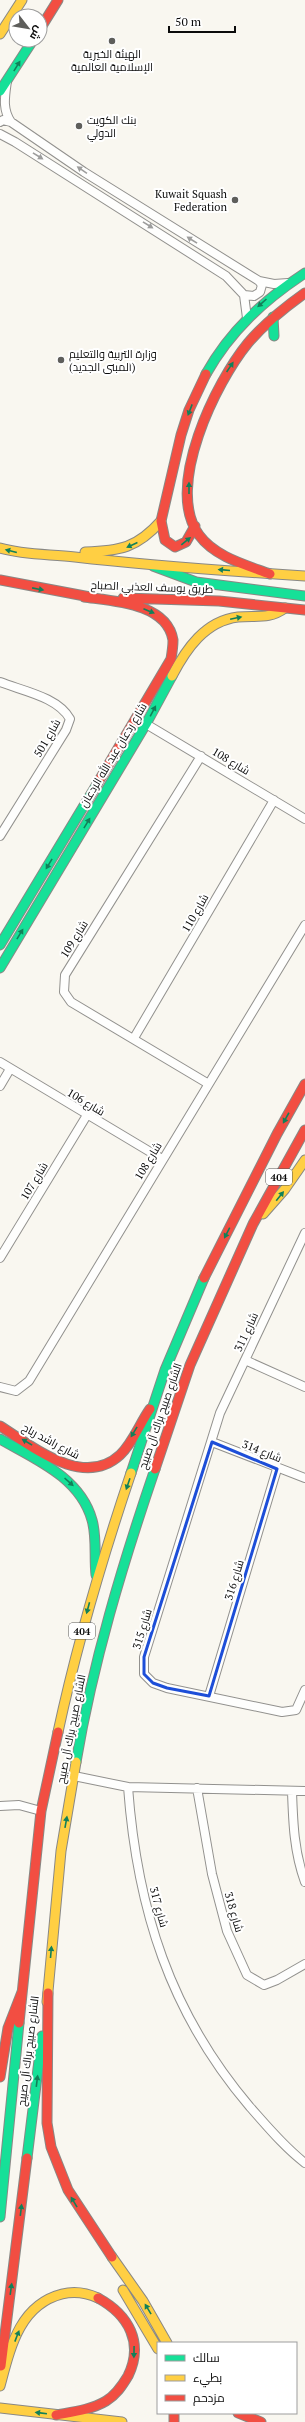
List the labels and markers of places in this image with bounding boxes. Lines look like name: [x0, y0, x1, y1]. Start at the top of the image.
marker: الهيئة الخيرية الإسلامية العالمية: [107, 36, 117, 46]
place label: الهيئة الخيرية الإسلامية العالمية: [71, 47, 153, 74]
place label: بنك الكويت الدولي: [87, 113, 136, 142]
marker: بنك الكويت الدولي: [74, 121, 84, 131]
place label: Kuwait Squash Federation: [155, 187, 228, 214]
marker: Kuwait Squash Federation: [230, 195, 240, 205]
place label: وزارة التربية والتعليم (المبنى الجديد): [69, 347, 157, 374]
marker: وزارة التربية والتعليم (المبنى الجديد): [56, 355, 66, 365]

